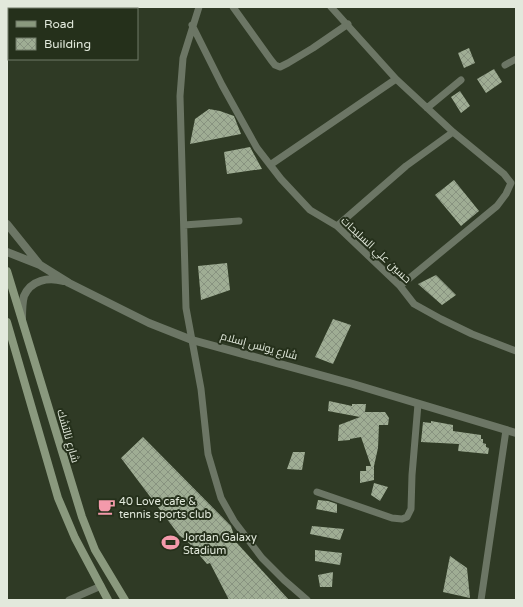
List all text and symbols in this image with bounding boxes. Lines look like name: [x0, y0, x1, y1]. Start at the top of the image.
legend: [8, 8, 138, 60]
text: Road: [44, 17, 74, 31]
text: Building: [44, 37, 91, 51]
street label: حسين علي السليحات: [337, 214, 414, 287]
street label: شارع يونس إسلام: [219, 329, 299, 364]
street label: شارع نالتشك: [53, 408, 82, 465]
place label: 40 Love cafe & tennis sports club: [119, 495, 211, 521]
cafe icon: 40 Love cafe & tennis sports club: [96, 497, 116, 517]
place label: Jordan Galaxy Stadium: [183, 531, 257, 557]
sports icon: Jordan Galaxy Stadium: [160, 533, 180, 553]

